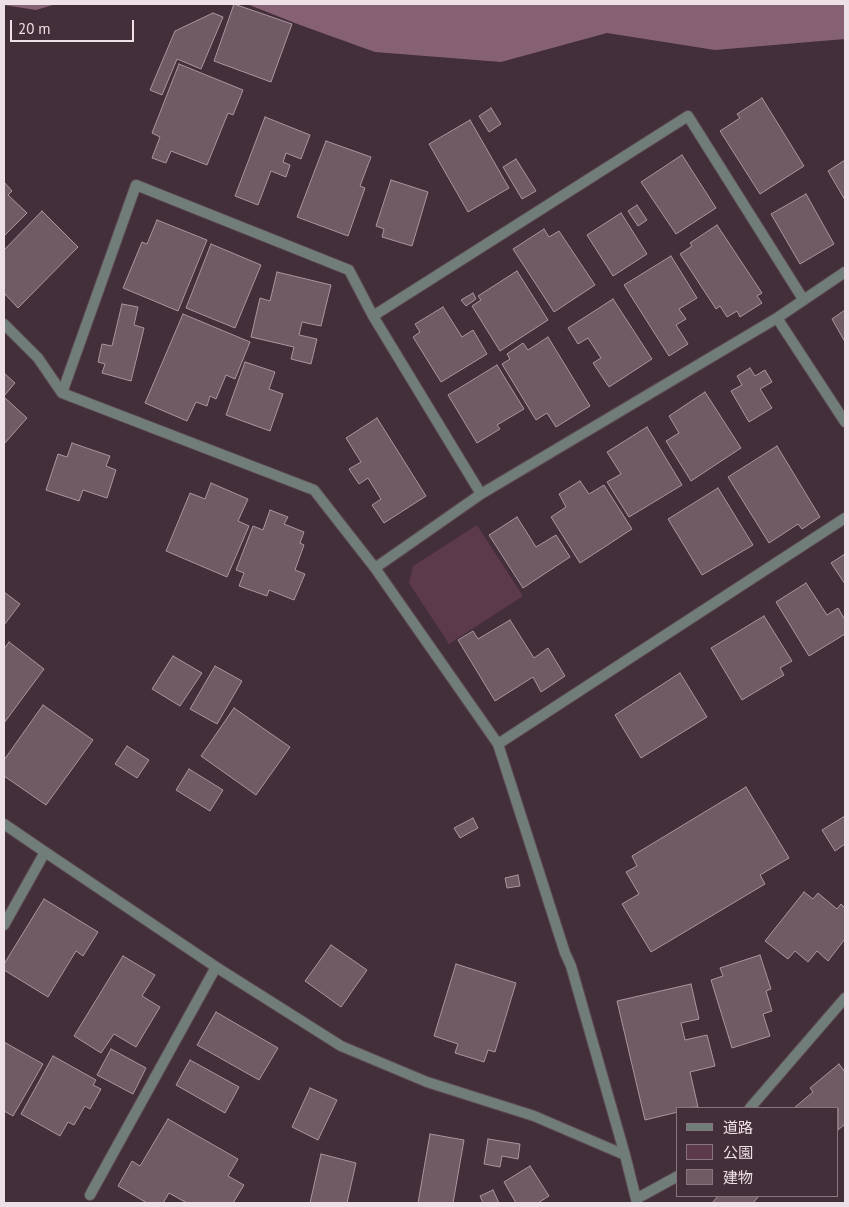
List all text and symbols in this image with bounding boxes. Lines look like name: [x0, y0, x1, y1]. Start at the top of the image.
scale bar: [12, 10, 136, 42]
text: 20 m: [18, 19, 51, 38]
legend: [676, 1107, 839, 1197]
text: 道路: [723, 1118, 753, 1137]
text: 公園: [723, 1143, 753, 1162]
text: 建物: [723, 1168, 753, 1187]

